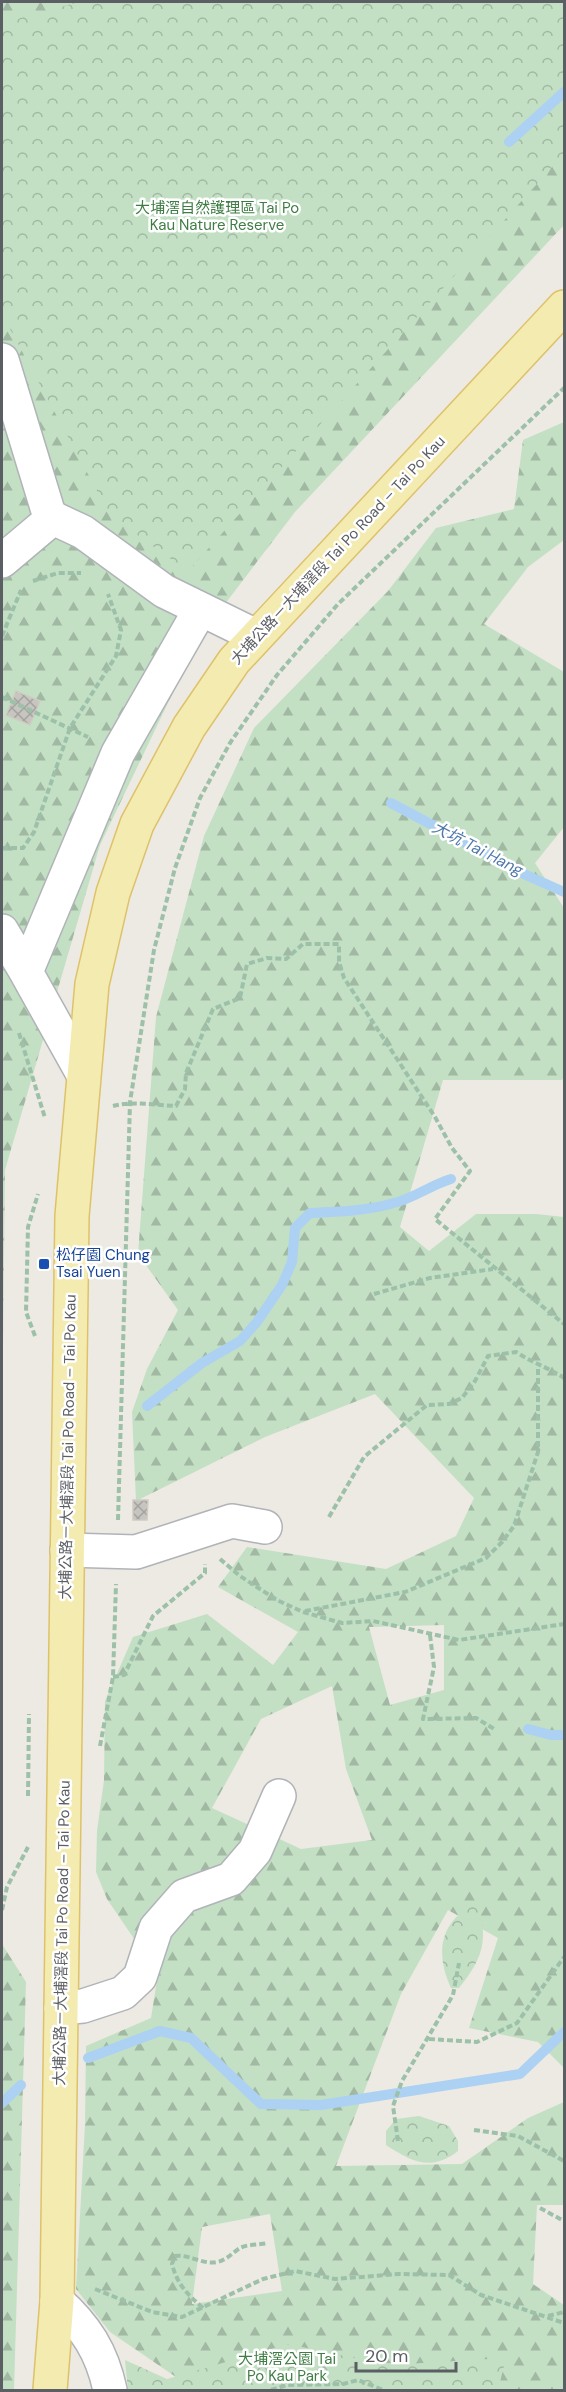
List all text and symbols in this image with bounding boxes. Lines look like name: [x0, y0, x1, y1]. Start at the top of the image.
park label: 大埔滘自然護理區 Tai Po Kau Nature Reserve: [135, 198, 299, 235]
street label: 大埔公路－大埔滘段 Tai Po Road – Tai Po Kau: [227, 431, 449, 669]
water label: 大坑 Tai Hang: [429, 817, 528, 881]
place label: 松仔園 Chung Tsai Yuen: [56, 1245, 150, 1282]
marker: 松仔園 Chung Tsai Yuen: [37, 1257, 51, 1271]
street label: 大埔公路－大埔滘段 Tai Po Road – Tai Po Kau: [55, 1294, 81, 1600]
street label: 大埔公路－大埔滘段 Tai Po Road – Tai Po Kau: [49, 1780, 75, 2086]
scale bar: [356, 2335, 456, 2373]
text: 20 m: [365, 2344, 408, 2368]
park label: 大埔滘公園 Tai Po Kau Park: [238, 2349, 336, 2386]

